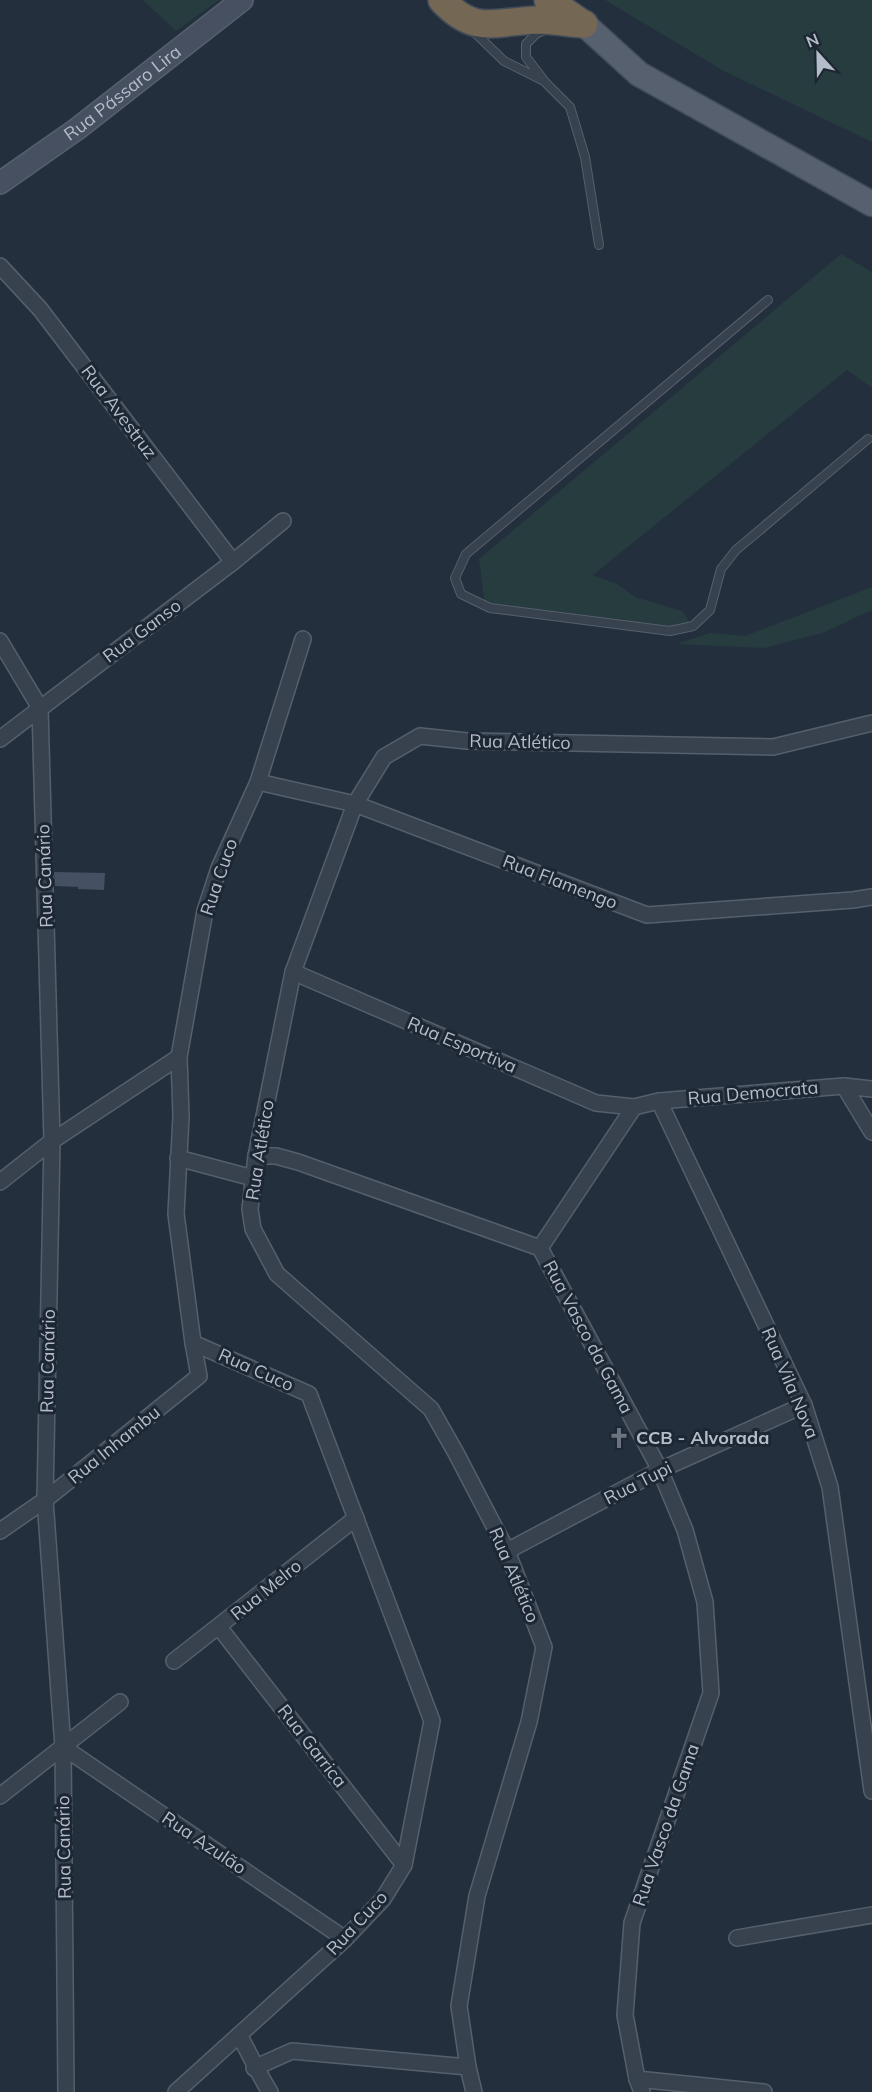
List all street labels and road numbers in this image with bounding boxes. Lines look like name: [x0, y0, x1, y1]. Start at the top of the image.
street label: Rua Pássaro Lira: [59, 40, 186, 146]
street label: Rua Avestruz: [77, 360, 162, 463]
street label: Rua Ganso: [98, 594, 185, 667]
street label: Rua Atlético: [469, 729, 571, 754]
street label: Rua Canário: [31, 824, 58, 928]
street label: Rua Cuco: [195, 835, 242, 918]
street label: Rua Flamengo: [500, 849, 621, 914]
street label: Rua Esportiva: [404, 1011, 520, 1078]
street label: Rua Democrata: [687, 1075, 819, 1110]
street label: Rua Atlético: [240, 1098, 279, 1202]
street label: Rua Vasco da Gama: [538, 1256, 639, 1417]
street label: Rua Canário: [35, 1309, 60, 1413]
street label: Rua Vila Nova: [757, 1324, 824, 1442]
street label: Rua Cuco: [215, 1343, 297, 1396]
street label: Rua Inhambu: [63, 1400, 164, 1489]
street label: Rua Tupi: [600, 1456, 676, 1509]
street label: Rua Atlético: [484, 1524, 545, 1626]
street label: Rua Melro: [226, 1554, 306, 1625]
street label: Rua Garrica: [273, 1699, 352, 1792]
street label: Rua Vasco da Gama: [627, 1741, 704, 1909]
street label: Rua Canário: [51, 1795, 76, 1899]
street label: Rua Azulão: [158, 1806, 251, 1879]
street label: Rua Cuco: [321, 1886, 392, 1960]

